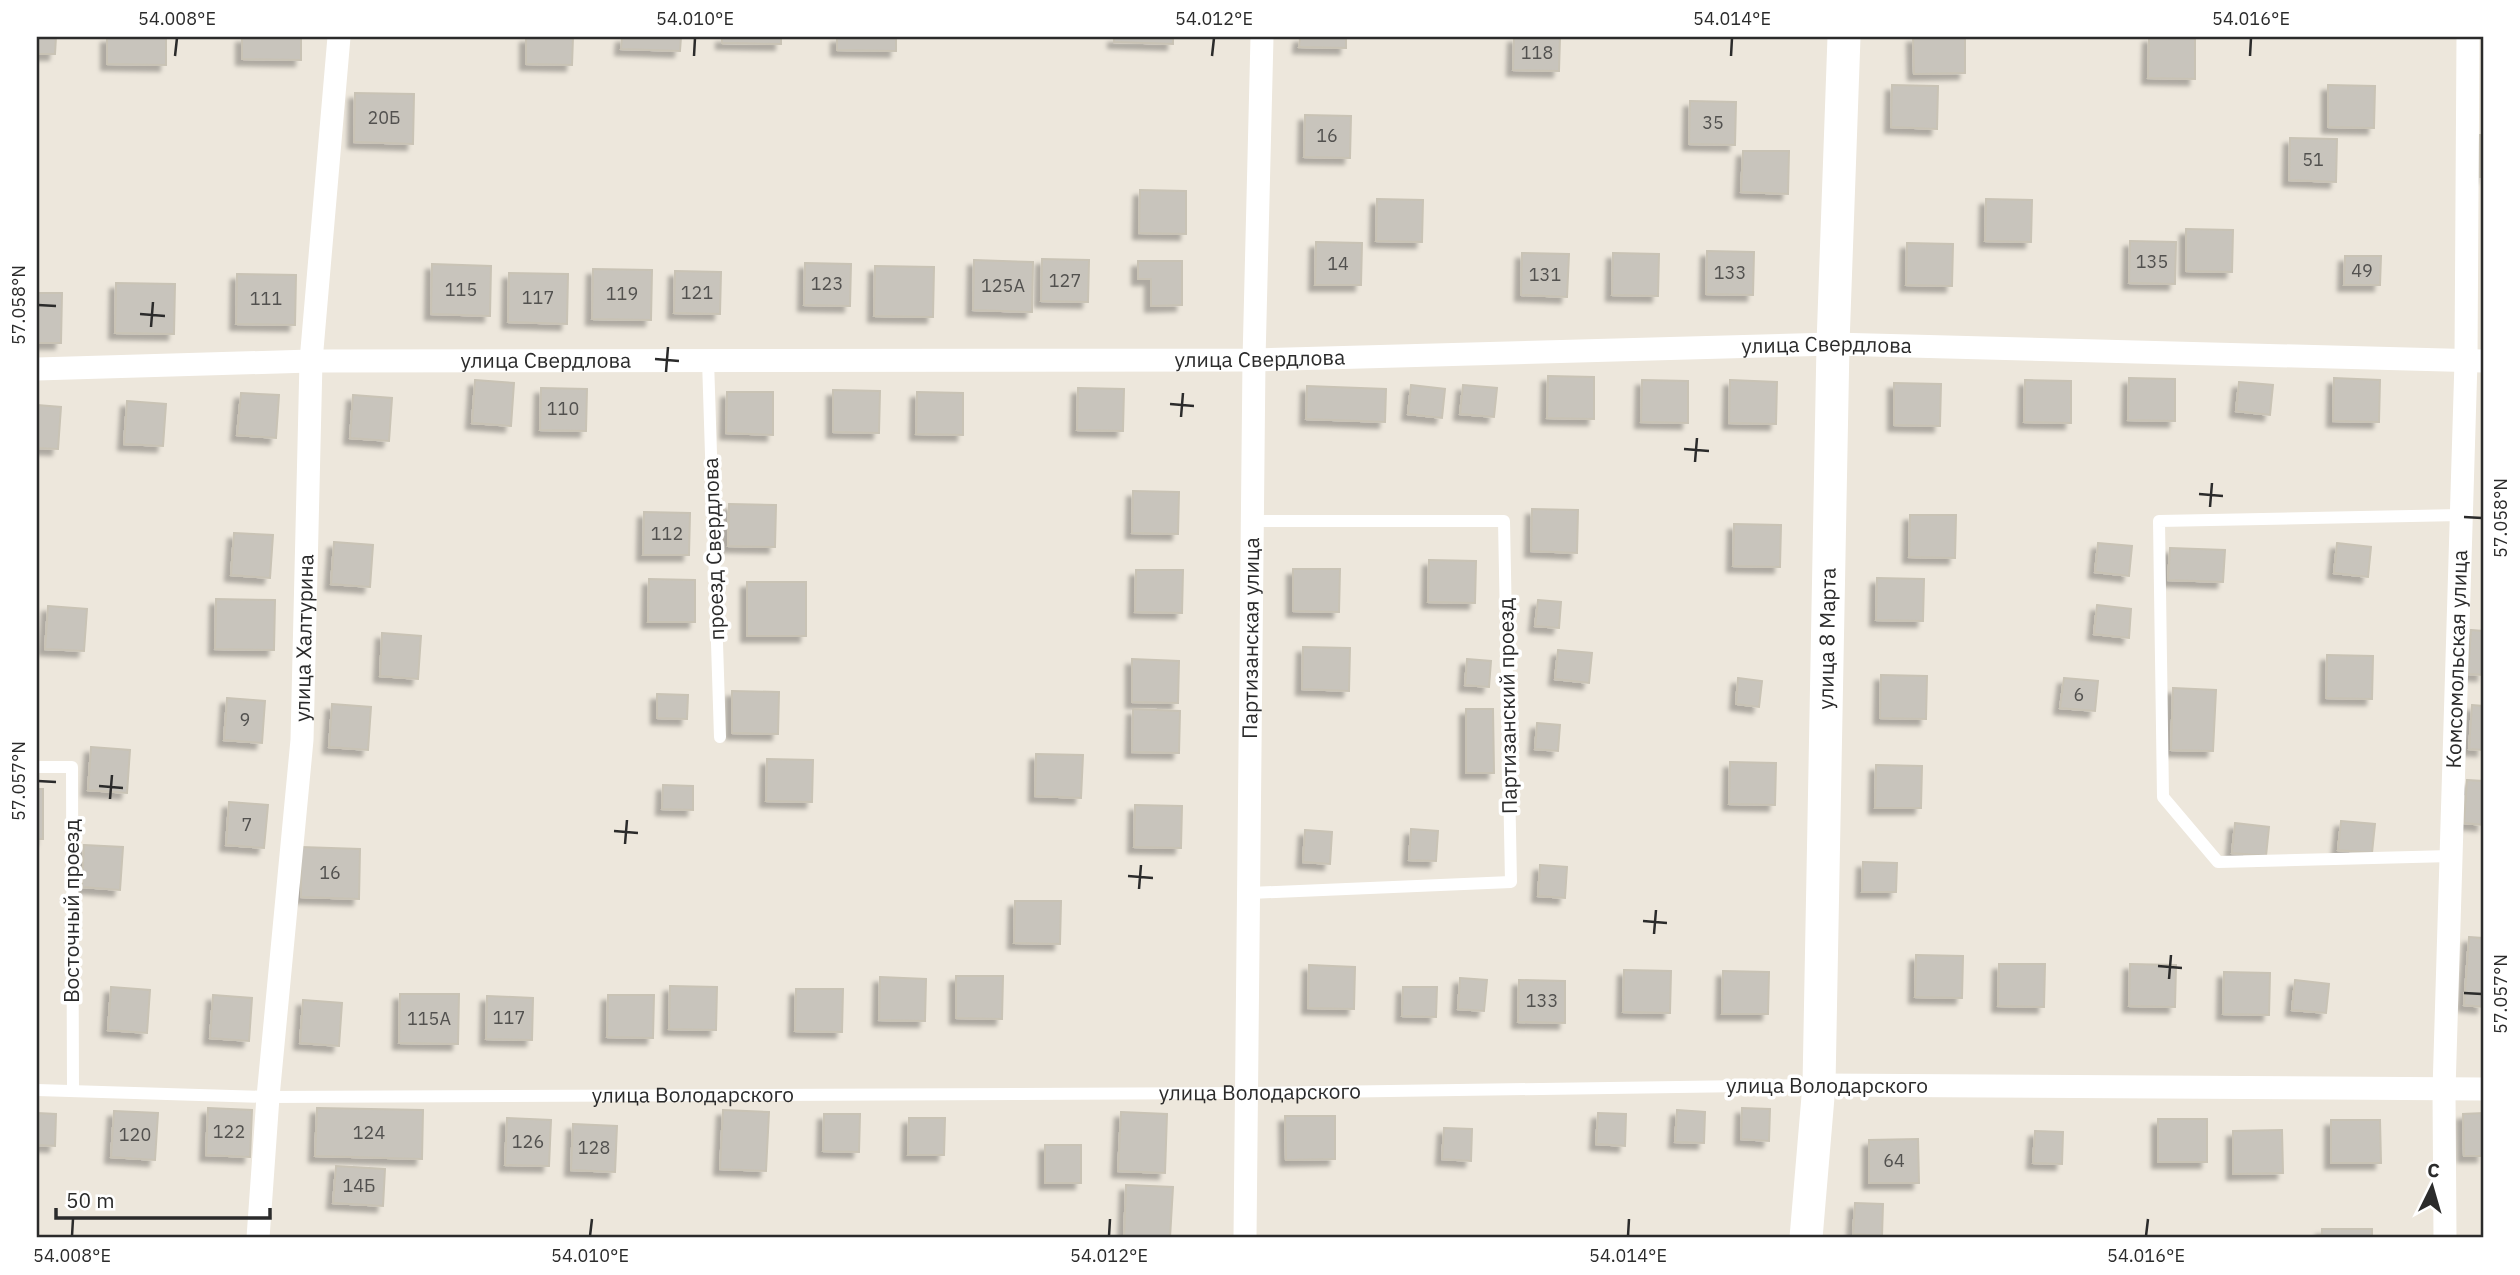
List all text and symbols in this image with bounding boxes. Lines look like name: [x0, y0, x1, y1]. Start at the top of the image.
text: 54.008°E: [138, 7, 216, 30]
text: 54.010°E: [656, 7, 734, 30]
text: 54.012°E: [1175, 7, 1253, 30]
text: 54.014°E: [1693, 7, 1771, 30]
text: 54.016°E: [2212, 7, 2290, 30]
house number: 118: [1521, 41, 1553, 64]
house number: 20Б: [367, 106, 401, 129]
house number: 35: [1702, 111, 1724, 134]
house number: 16: [1316, 124, 1338, 147]
house number: 51: [2302, 148, 2324, 171]
house number: 135: [2136, 250, 2168, 273]
house number: 14: [1327, 252, 1349, 275]
house number: 49: [2351, 259, 2373, 282]
house number: 133: [1714, 261, 1746, 284]
house number: 131: [1529, 263, 1561, 286]
text: 57.058°N: [7, 265, 30, 345]
house number: 127: [1049, 269, 1081, 292]
house number: 123: [811, 272, 843, 295]
house number: 125А: [981, 274, 1025, 297]
house number: 115: [445, 278, 477, 301]
house number: 121: [681, 281, 713, 304]
house number: 119: [606, 282, 638, 305]
house number: 117: [522, 286, 554, 309]
house number: 111: [250, 287, 282, 310]
street label: улица Свердлова: [1741, 329, 1912, 360]
street label: улица Свердлова: [1174, 342, 1346, 373]
street label: улица Свердлова: [460, 346, 631, 374]
house number: 110: [547, 397, 579, 420]
street label: проезд Свердлова: [696, 457, 730, 641]
text: 57.058°N: [2489, 478, 2512, 558]
house number: 112: [651, 522, 683, 545]
street label: Партизанская улица: [1235, 537, 1265, 739]
street label: Комсомольская улица: [2439, 549, 2473, 769]
street label: улица Халтурина: [287, 554, 319, 722]
street label: улица 8 Марта: [1811, 567, 1842, 710]
street label: Партизанский проезд: [1491, 598, 1523, 814]
house number: 6: [2074, 683, 2084, 706]
house number: 9: [240, 708, 250, 731]
text: 57.057°N: [7, 741, 30, 821]
house number: 7: [242, 813, 252, 836]
street label: Восточный проезд: [57, 819, 85, 1003]
house number: 16: [319, 861, 341, 884]
text: 57.057°N: [2489, 954, 2512, 1034]
house number: 133: [1526, 989, 1558, 1012]
house number: 117: [493, 1006, 525, 1029]
house number: 115А: [407, 1007, 451, 1030]
street label: улица Володарского: [1726, 1071, 1928, 1099]
street label: улица Володарского: [1159, 1076, 1361, 1106]
street label: улица Володарского: [592, 1080, 794, 1109]
house number: 122: [213, 1120, 245, 1143]
house number: 124: [353, 1121, 385, 1144]
house number: 120: [119, 1123, 151, 1146]
house number: 126: [512, 1130, 544, 1153]
house number: 128: [578, 1136, 610, 1159]
house number: 64: [1883, 1149, 1905, 1172]
north arrow: [2398, 1152, 2468, 1222]
text: С: [2426, 1158, 2441, 1183]
house number: 14Б: [342, 1174, 376, 1197]
scale bar: [56, 1177, 270, 1221]
text: 50 m: [66, 1186, 115, 1214]
text: 54.008°E: [33, 1244, 111, 1267]
text: 54.010°E: [551, 1244, 629, 1267]
text: 54.012°E: [1070, 1244, 1148, 1267]
text: 54.014°E: [1589, 1244, 1667, 1267]
text: 54.016°E: [2107, 1244, 2185, 1267]

